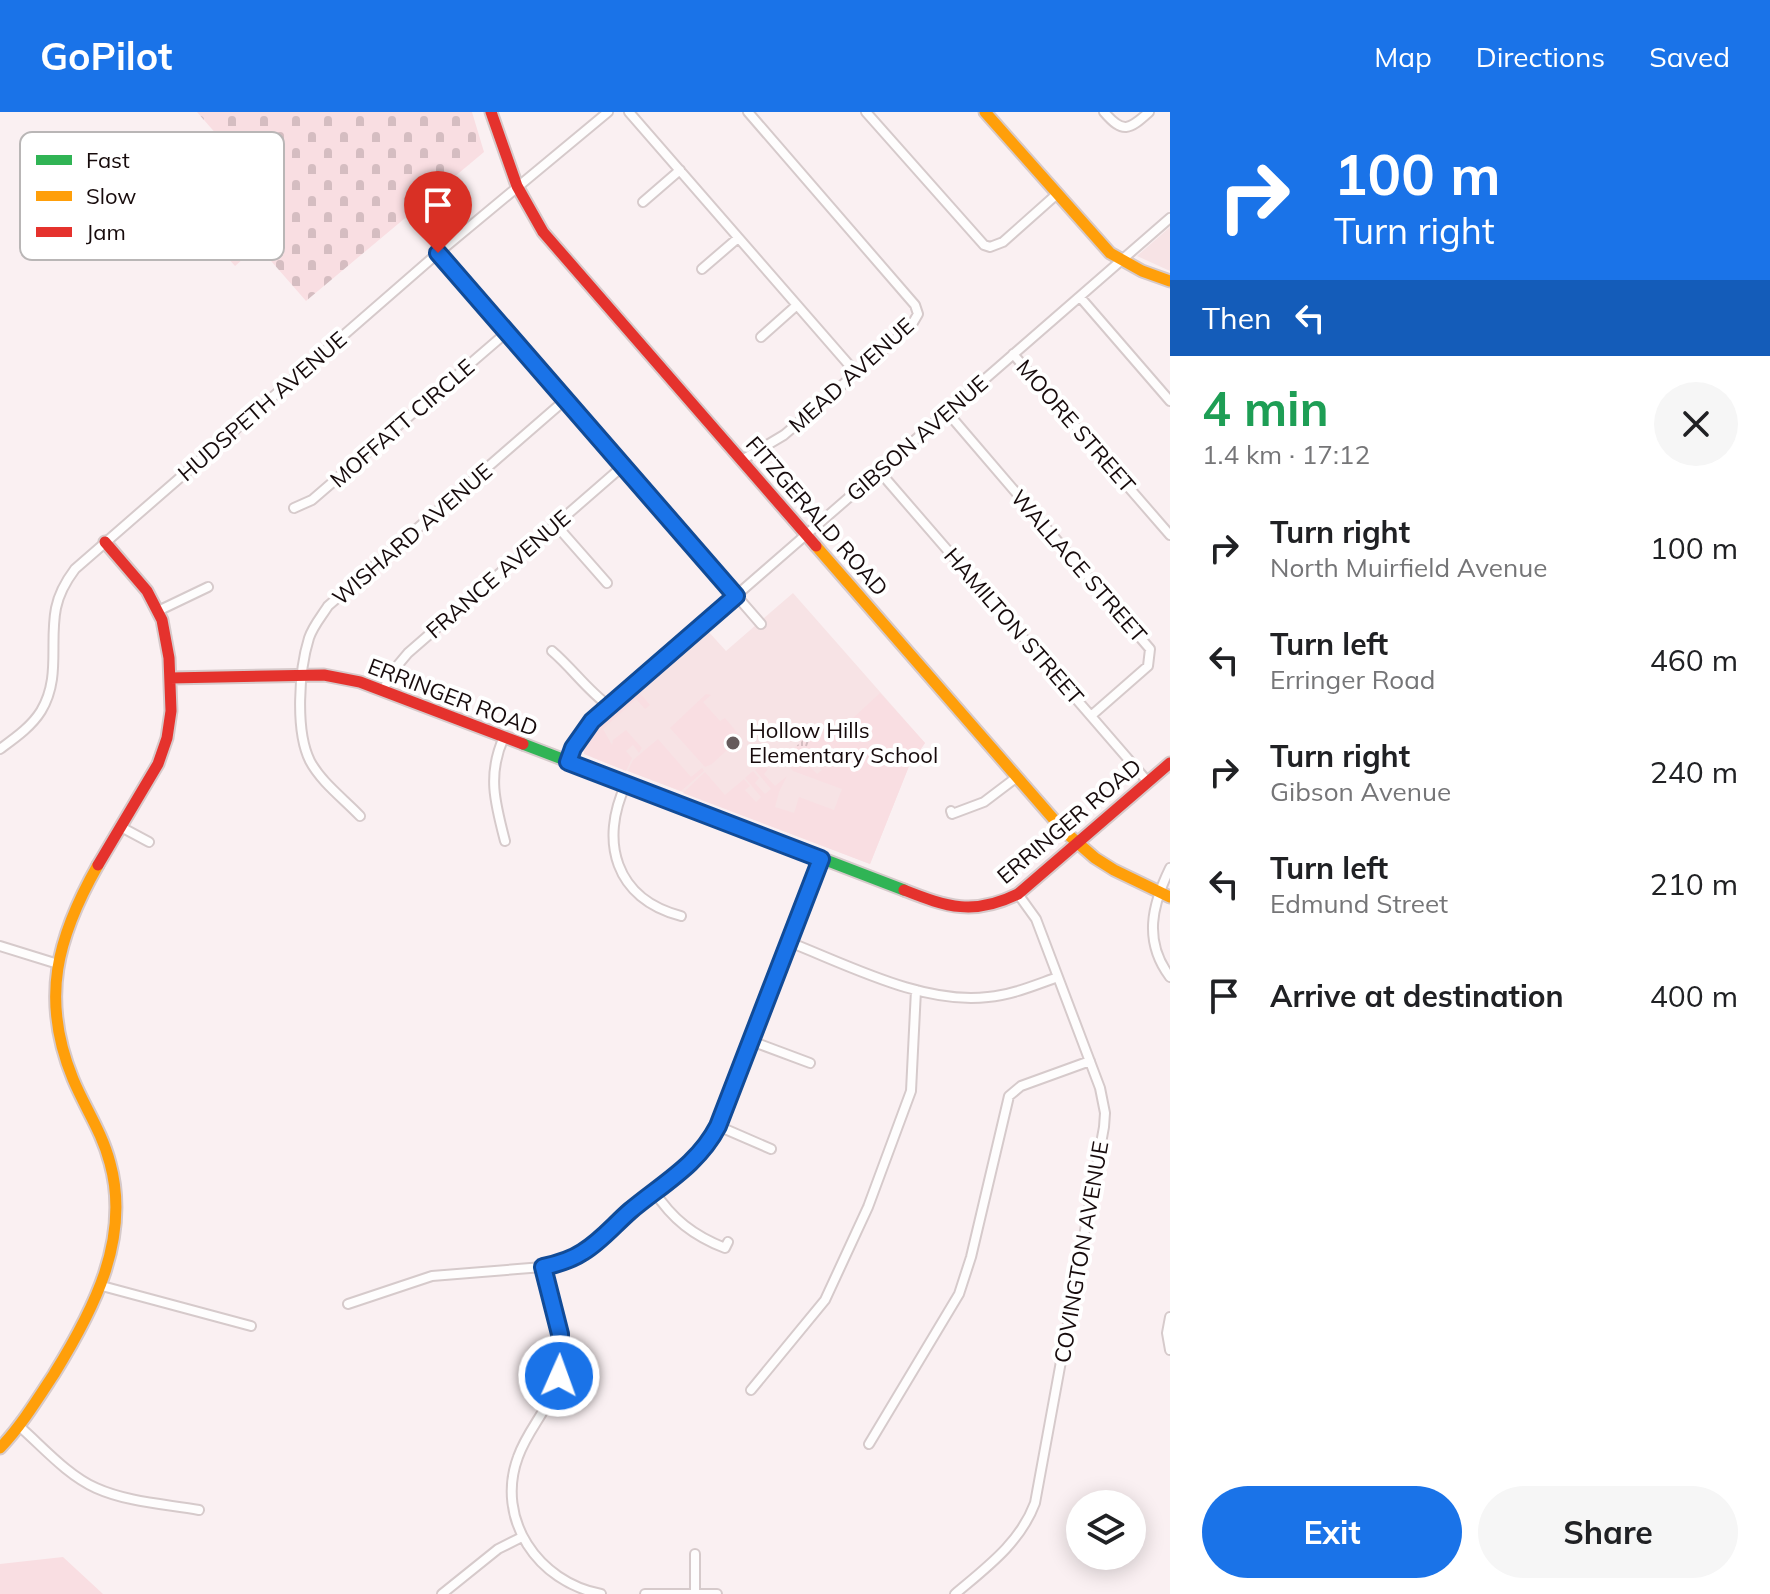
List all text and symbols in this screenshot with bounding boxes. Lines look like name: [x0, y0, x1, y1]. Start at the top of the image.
text: GoPilot: [40, 32, 172, 80]
text: Map: [1374, 39, 1432, 74]
text: Directions: [1476, 39, 1605, 74]
text: Saved: [1649, 39, 1730, 74]
legend: [20, 132, 284, 260]
text: 100 m: [1334, 139, 1501, 209]
icon: right: [1202, 144, 1306, 248]
text: Fast: [86, 146, 130, 174]
pin: [404, 171, 472, 253]
text: Slow: [86, 182, 136, 210]
icon: arrive: [416, 183, 460, 227]
text: Turn right: [1334, 208, 1495, 253]
text: Jam: [86, 218, 126, 246]
icon: left: [1288, 296, 1332, 340]
text: Then: [1202, 299, 1272, 337]
street label: MEAD AVENUE: [783, 312, 919, 438]
street label: HUDSPETH AVENUE: [172, 325, 352, 487]
street label: MOFFATT CIRCLE: [324, 353, 480, 493]
street label: MOORE STREET: [1010, 354, 1142, 498]
street label: GIBSON AVENUE: [841, 369, 993, 507]
text: 4 min: [1202, 378, 1329, 438]
button: close: [1654, 382, 1738, 466]
street label: FITZGERALD ROAD: [740, 430, 894, 602]
text: 1.4 km · 17:12: [1202, 438, 1370, 471]
street label: WISHARD AVENUE: [326, 457, 498, 611]
street label: WALLACE STREET: [1005, 484, 1153, 648]
street label: FRANCE AVENUE: [420, 504, 576, 644]
text: Turn right: [1270, 513, 1410, 551]
icon: right: [1202, 526, 1246, 570]
text: 100 m: [1650, 529, 1738, 567]
street label: HAMILTON STREET: [938, 542, 1090, 710]
text: North Muirfield Avenue: [1270, 551, 1547, 584]
text: Turn left: [1270, 625, 1388, 663]
icon: left: [1202, 638, 1246, 682]
text: 460 m: [1650, 641, 1738, 679]
street label: ERRINGER ROAD: [364, 652, 542, 742]
text: Erringer Road: [1270, 663, 1435, 696]
place label: Hollow Hills Elementary School: [749, 716, 938, 769]
marker: Hollow Hills Elementary School: [724, 734, 742, 752]
text: Turn right: [1270, 737, 1410, 775]
icon: right: [1202, 750, 1246, 794]
street label: ERRINGER ROAD: [991, 752, 1147, 890]
text: 240 m: [1650, 753, 1738, 791]
text: Gibson Avenue: [1270, 775, 1451, 808]
text: Turn left: [1270, 849, 1388, 887]
icon: left: [1202, 862, 1246, 906]
text: 210 m: [1650, 865, 1738, 903]
text: Edmund Street: [1270, 887, 1448, 920]
icon: arrive: [1202, 974, 1246, 1018]
text: Arrive at destination: [1270, 977, 1564, 1015]
text: 400 m: [1650, 977, 1738, 1015]
street label: COVINGTON AVENUE: [1048, 1139, 1114, 1365]
position arrow: [517, 1334, 601, 1418]
button: Exit: [1202, 1486, 1462, 1578]
button: Share: [1478, 1486, 1738, 1578]
map controls: [1066, 1490, 1146, 1570]
button: layers: [1066, 1490, 1146, 1570]

